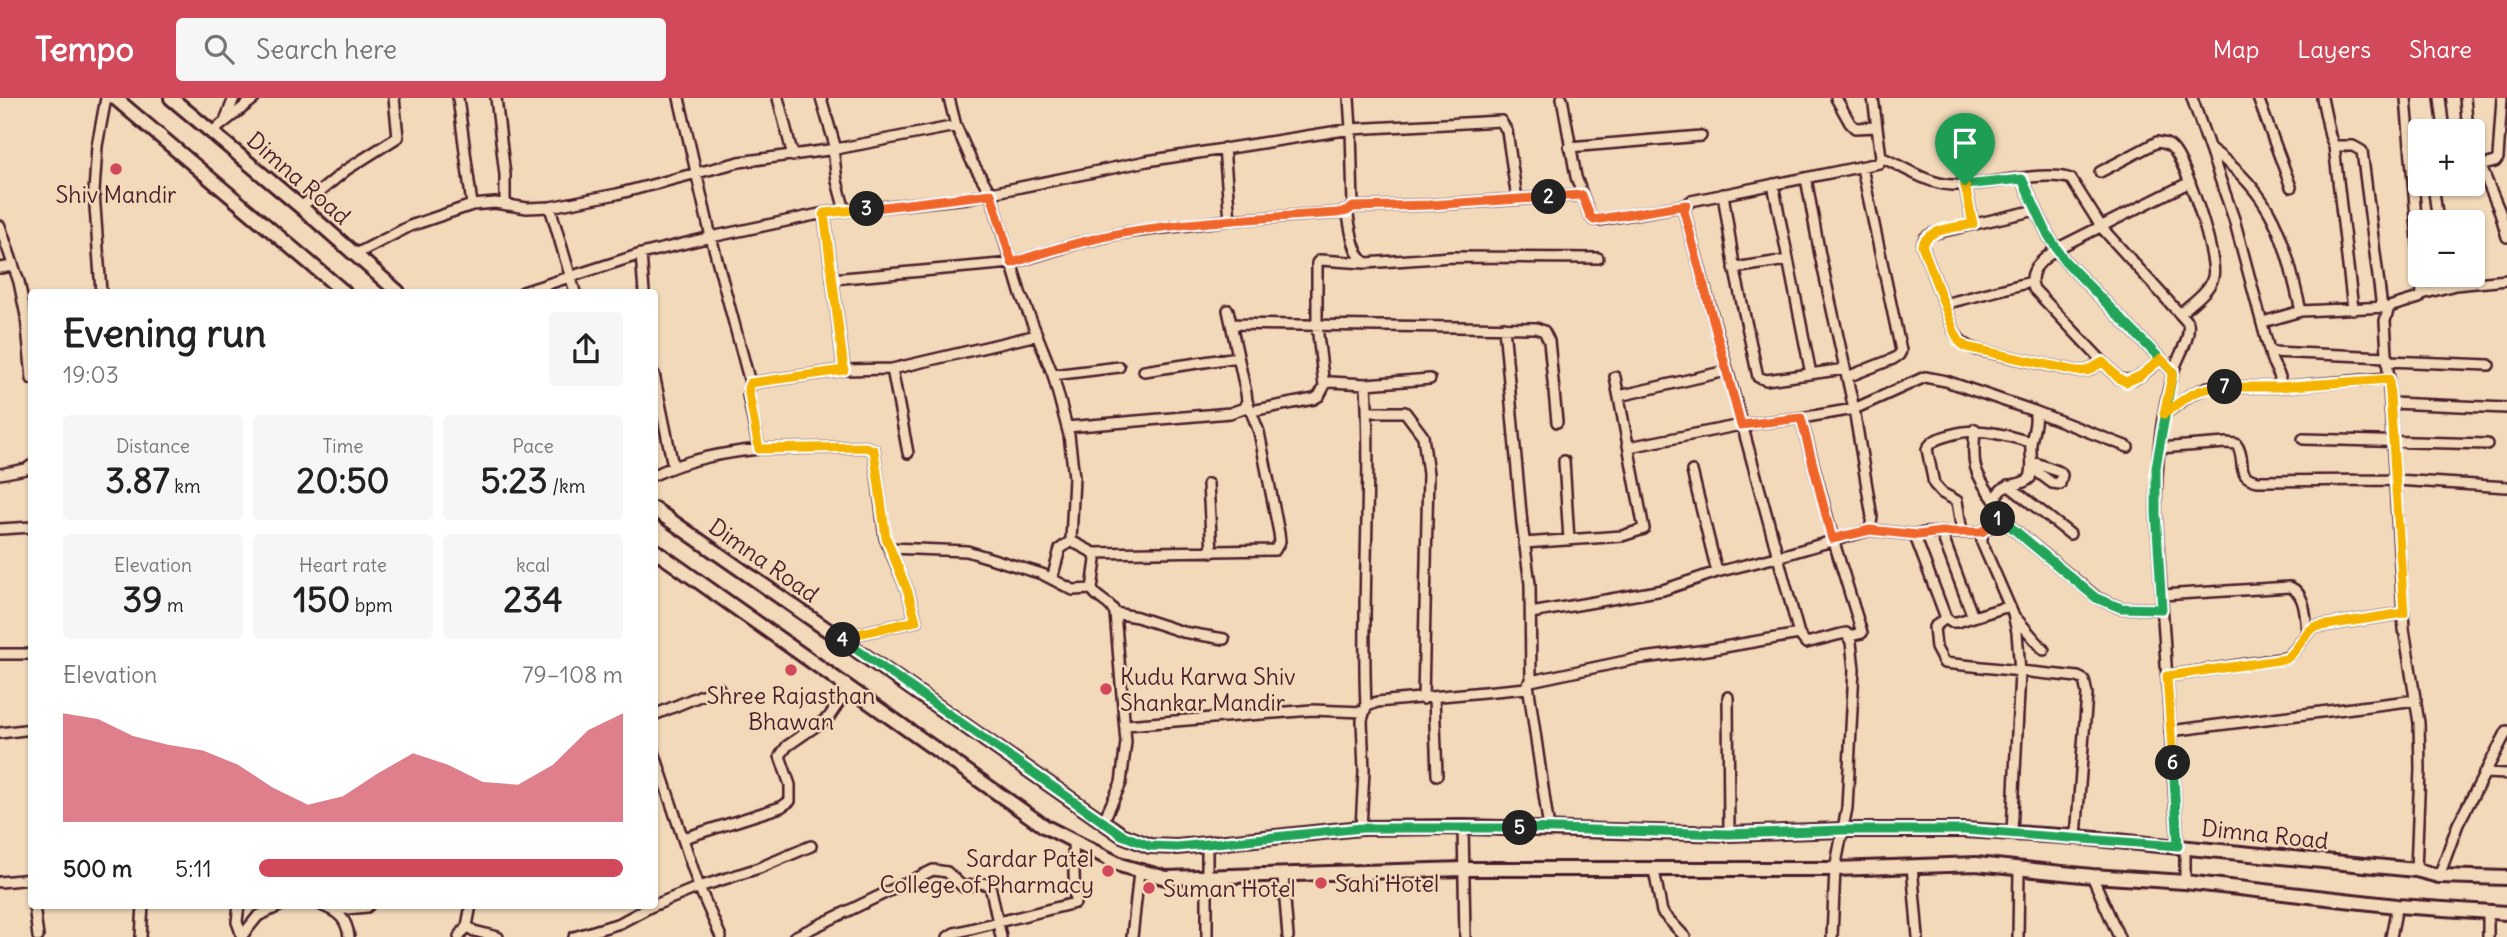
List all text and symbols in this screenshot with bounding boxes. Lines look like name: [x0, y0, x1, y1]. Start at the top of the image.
search box: [176, 18, 666, 81]
text: Tempo: [35, 28, 134, 70]
icon: search: [200, 30, 238, 68]
text: Search here: [256, 33, 397, 66]
text: Map: [2213, 34, 2259, 64]
text: Layers: [2297, 34, 2371, 64]
text: Share: [2409, 34, 2472, 64]
pin: [1935, 113, 1995, 185]
map controls: [2408, 119, 2485, 287]
button: +: [2408, 119, 2485, 196]
icon: arrive: [1946, 124, 1984, 162]
street label: Dimna Road: [241, 125, 357, 231]
marker: Shiv Mandir: [108, 161, 124, 177]
place label: Shiv Mandir: [56, 180, 177, 209]
pin: 2: [1532, 180, 1566, 214]
text: 2: [1543, 184, 1554, 208]
pin: 3: [850, 192, 884, 226]
text: 3: [861, 196, 872, 220]
button: −: [2408, 210, 2485, 287]
text: Evening run: [63, 310, 266, 357]
button: share: [549, 312, 623, 386]
text: 19:03: [63, 360, 119, 389]
pin: 7: [2208, 370, 2242, 404]
text: 7: [2220, 374, 2229, 398]
text: Distance: [116, 434, 190, 458]
text: Time: [322, 434, 364, 458]
text: Pace: [512, 434, 554, 458]
text: 3.87: [105, 458, 170, 502]
text: 20:50: [296, 458, 390, 502]
text: 5:23: [481, 458, 548, 502]
text: km: [170, 474, 201, 498]
text: /km: [548, 474, 585, 498]
pin: 1: [1980, 502, 2016, 536]
text: 1: [1994, 506, 2001, 530]
street label: Dimna Road: [703, 512, 825, 608]
text: Elevation: [114, 553, 192, 577]
text: Heart rate: [299, 553, 387, 577]
text: kcal: [516, 553, 550, 577]
text: 39: [122, 577, 162, 621]
text: 150: [293, 577, 350, 621]
text: 234: [503, 577, 563, 621]
text: m: [162, 593, 184, 617]
text: bpm: [350, 593, 393, 617]
pin: 4: [826, 622, 860, 658]
text: 4: [837, 627, 848, 651]
text: Elevation: [63, 660, 157, 689]
text: 79–108 m: [522, 660, 623, 689]
marker: Shree Rajasthan Bhawan: [783, 662, 799, 678]
place label: Kudu Karwa Shiv Shankar Mandir: [1120, 662, 1295, 717]
place label: Shree Rajasthan Bhawan: [707, 681, 875, 736]
marker: Kudu Karwa Shiv Shankar Mandir: [1098, 681, 1114, 697]
pin: 6: [2156, 746, 2190, 780]
text: 6: [2167, 750, 2178, 774]
pin: 5: [1502, 810, 1538, 846]
street label: Dimna Road: [2200, 813, 2330, 855]
text: 5: [1514, 815, 1525, 839]
place label: Sardar Patel College of Pharmacy: [879, 844, 1094, 899]
text: 500 m: [63, 854, 132, 883]
text: 5:11: [175, 854, 212, 883]
marker: Sardar Patel College of Pharmacy: [1100, 863, 1116, 879]
place label: Sahi Hotel: [1335, 869, 1439, 898]
place label: Suman Hotel: [1163, 874, 1296, 903]
marker: Sahi Hotel: [1313, 875, 1329, 891]
marker: Suman Hotel: [1141, 880, 1157, 896]

